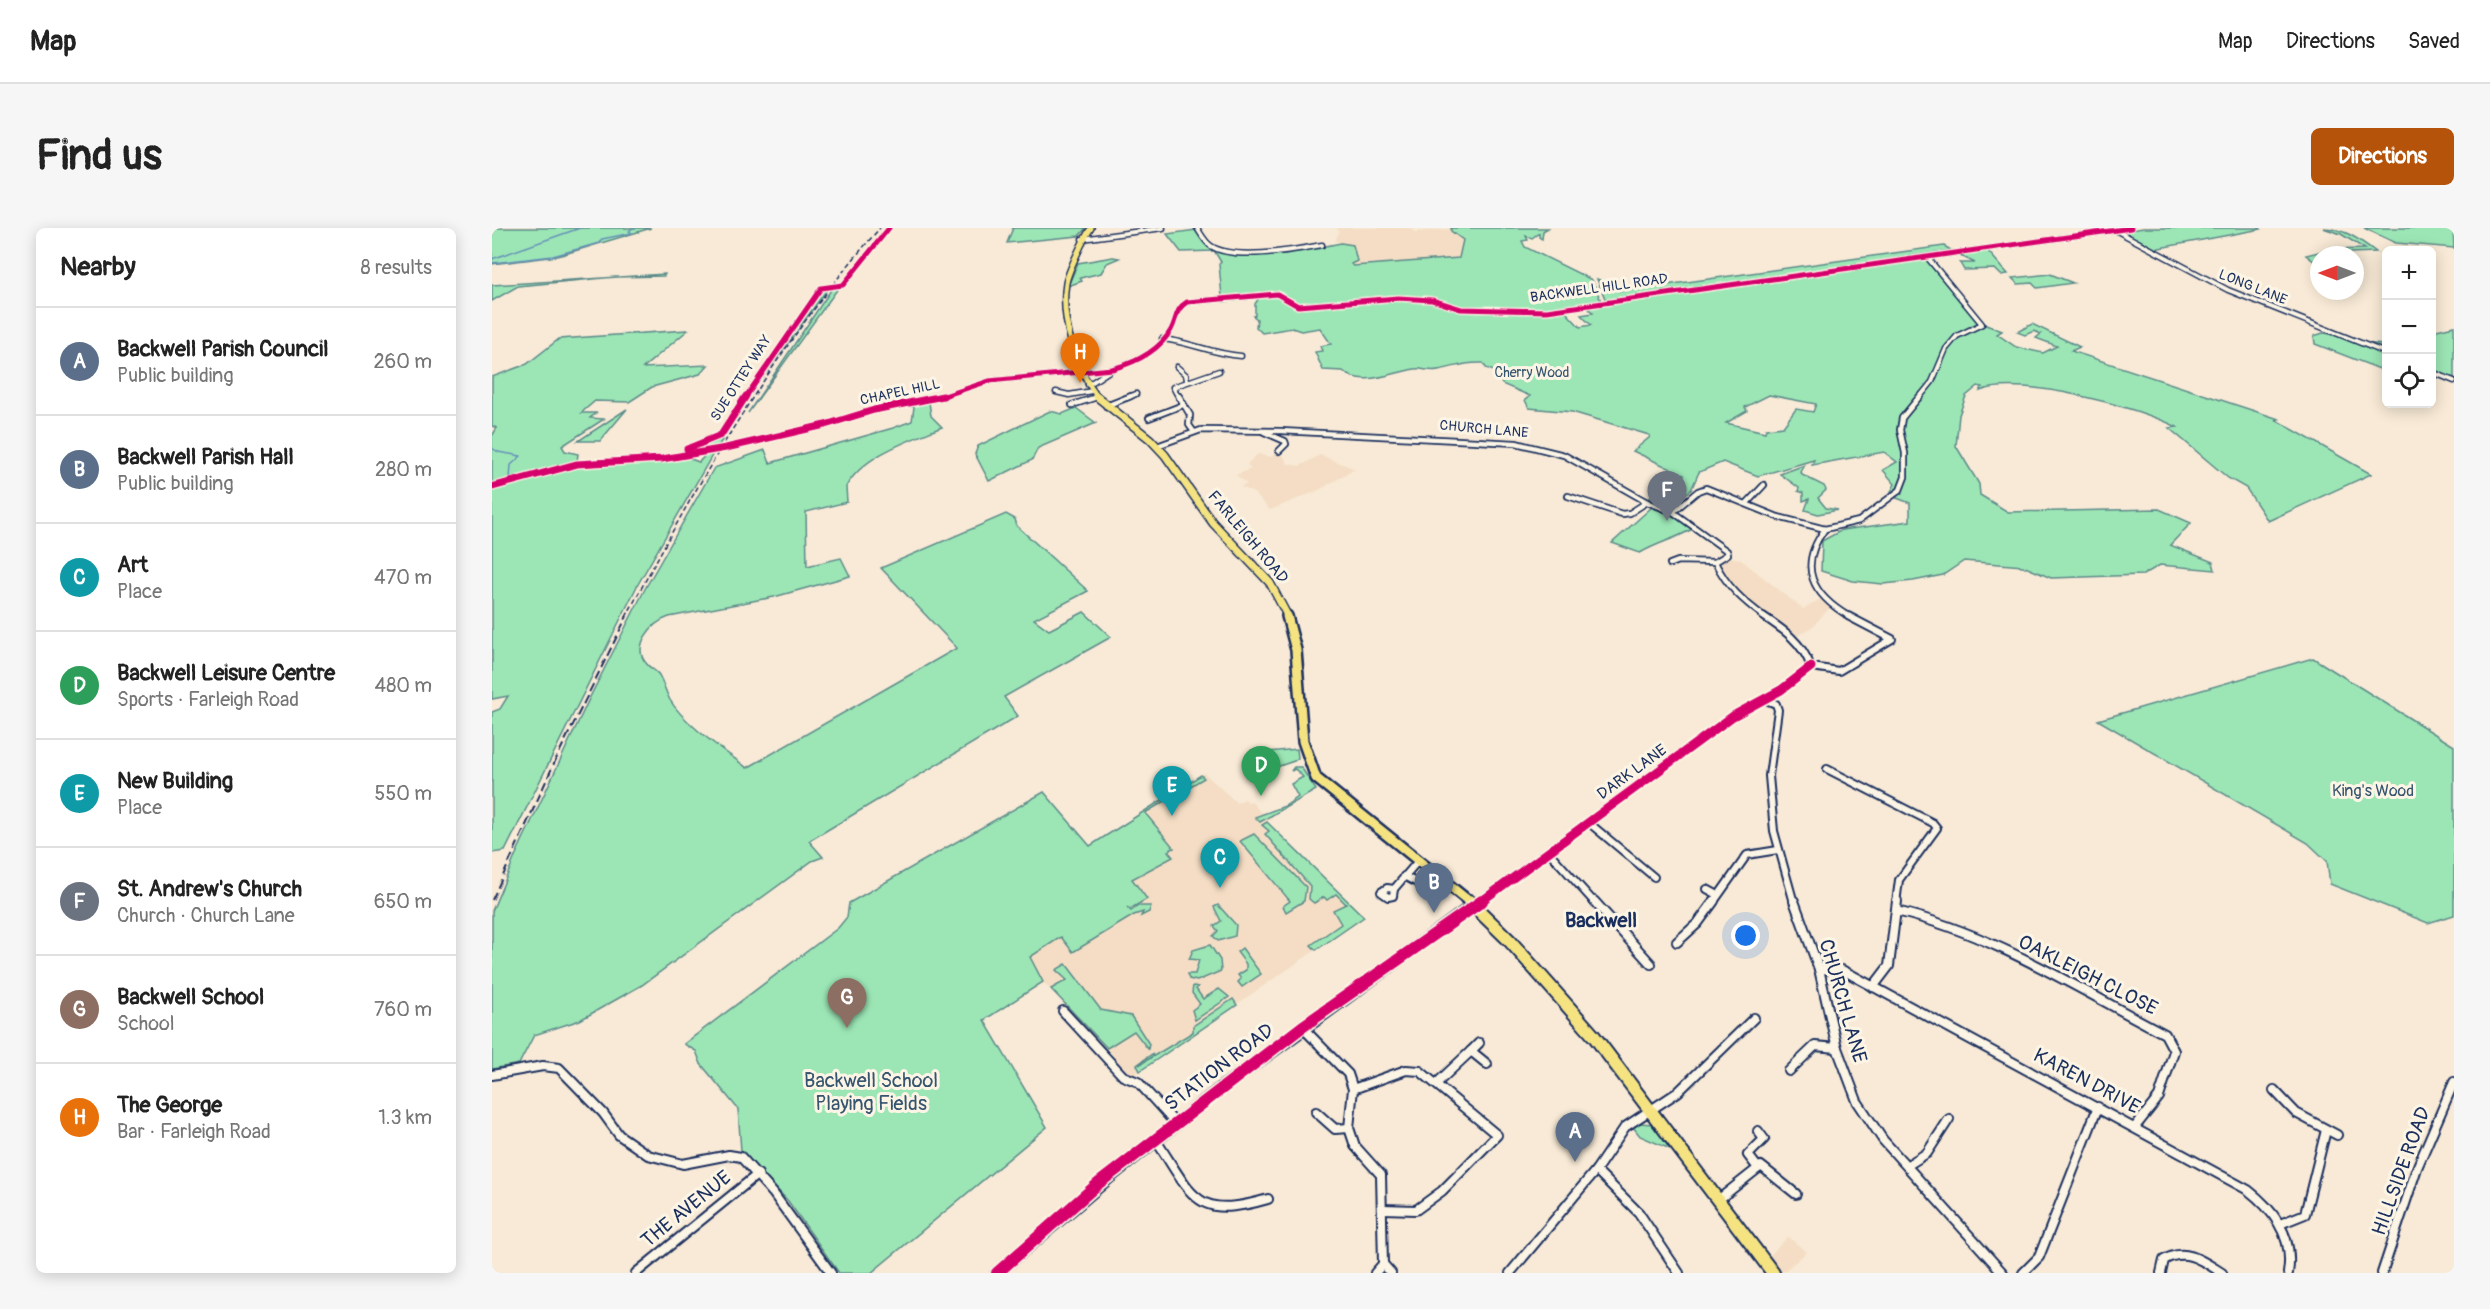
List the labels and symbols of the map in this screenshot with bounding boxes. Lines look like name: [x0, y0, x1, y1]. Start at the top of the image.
north arrow: [2310, 246, 2364, 300]
street label: LONG LANE: [2216, 266, 2290, 308]
street label: BACKWELL HILL ROAD: [1529, 270, 1669, 306]
street label: SUE OTTEY WAY: [707, 332, 775, 424]
pin: H: [1060, 334, 1100, 383]
park label: Cherry Wood: [1495, 364, 1570, 381]
street label: CHAPEL HILL: [859, 375, 942, 409]
street label: CHURCH LANE: [1439, 417, 1529, 441]
pin: F: [1648, 472, 1686, 521]
street label: FARLEIGH ROAD: [1203, 487, 1293, 587]
street label: DARK LANE: [1593, 740, 1671, 804]
pin: D: [1242, 746, 1280, 796]
pin: E: [1152, 766, 1192, 816]
park label: King's Wood: [2332, 781, 2414, 801]
pin: C: [1200, 838, 1240, 888]
pin: B: [1414, 864, 1454, 913]
district label: Backwell: [1565, 908, 1637, 933]
your location: [1731, 921, 1760, 950]
street label: OAKLEIGH CLOSE: [2014, 929, 2162, 1021]
street label: CHURCH LANE: [1813, 936, 1873, 1066]
pin: G: [828, 978, 866, 1028]
street label: STATION ROAD: [1159, 1018, 1279, 1116]
street label: KAREN DRIVE: [2029, 1042, 2145, 1120]
park label: Backwell School Playing Fields: [804, 1068, 938, 1116]
street label: HILLSIDE ROAD: [2366, 1103, 2436, 1239]
pin: A: [1556, 1112, 1594, 1162]
street label: THE AVENUE: [636, 1165, 736, 1253]

